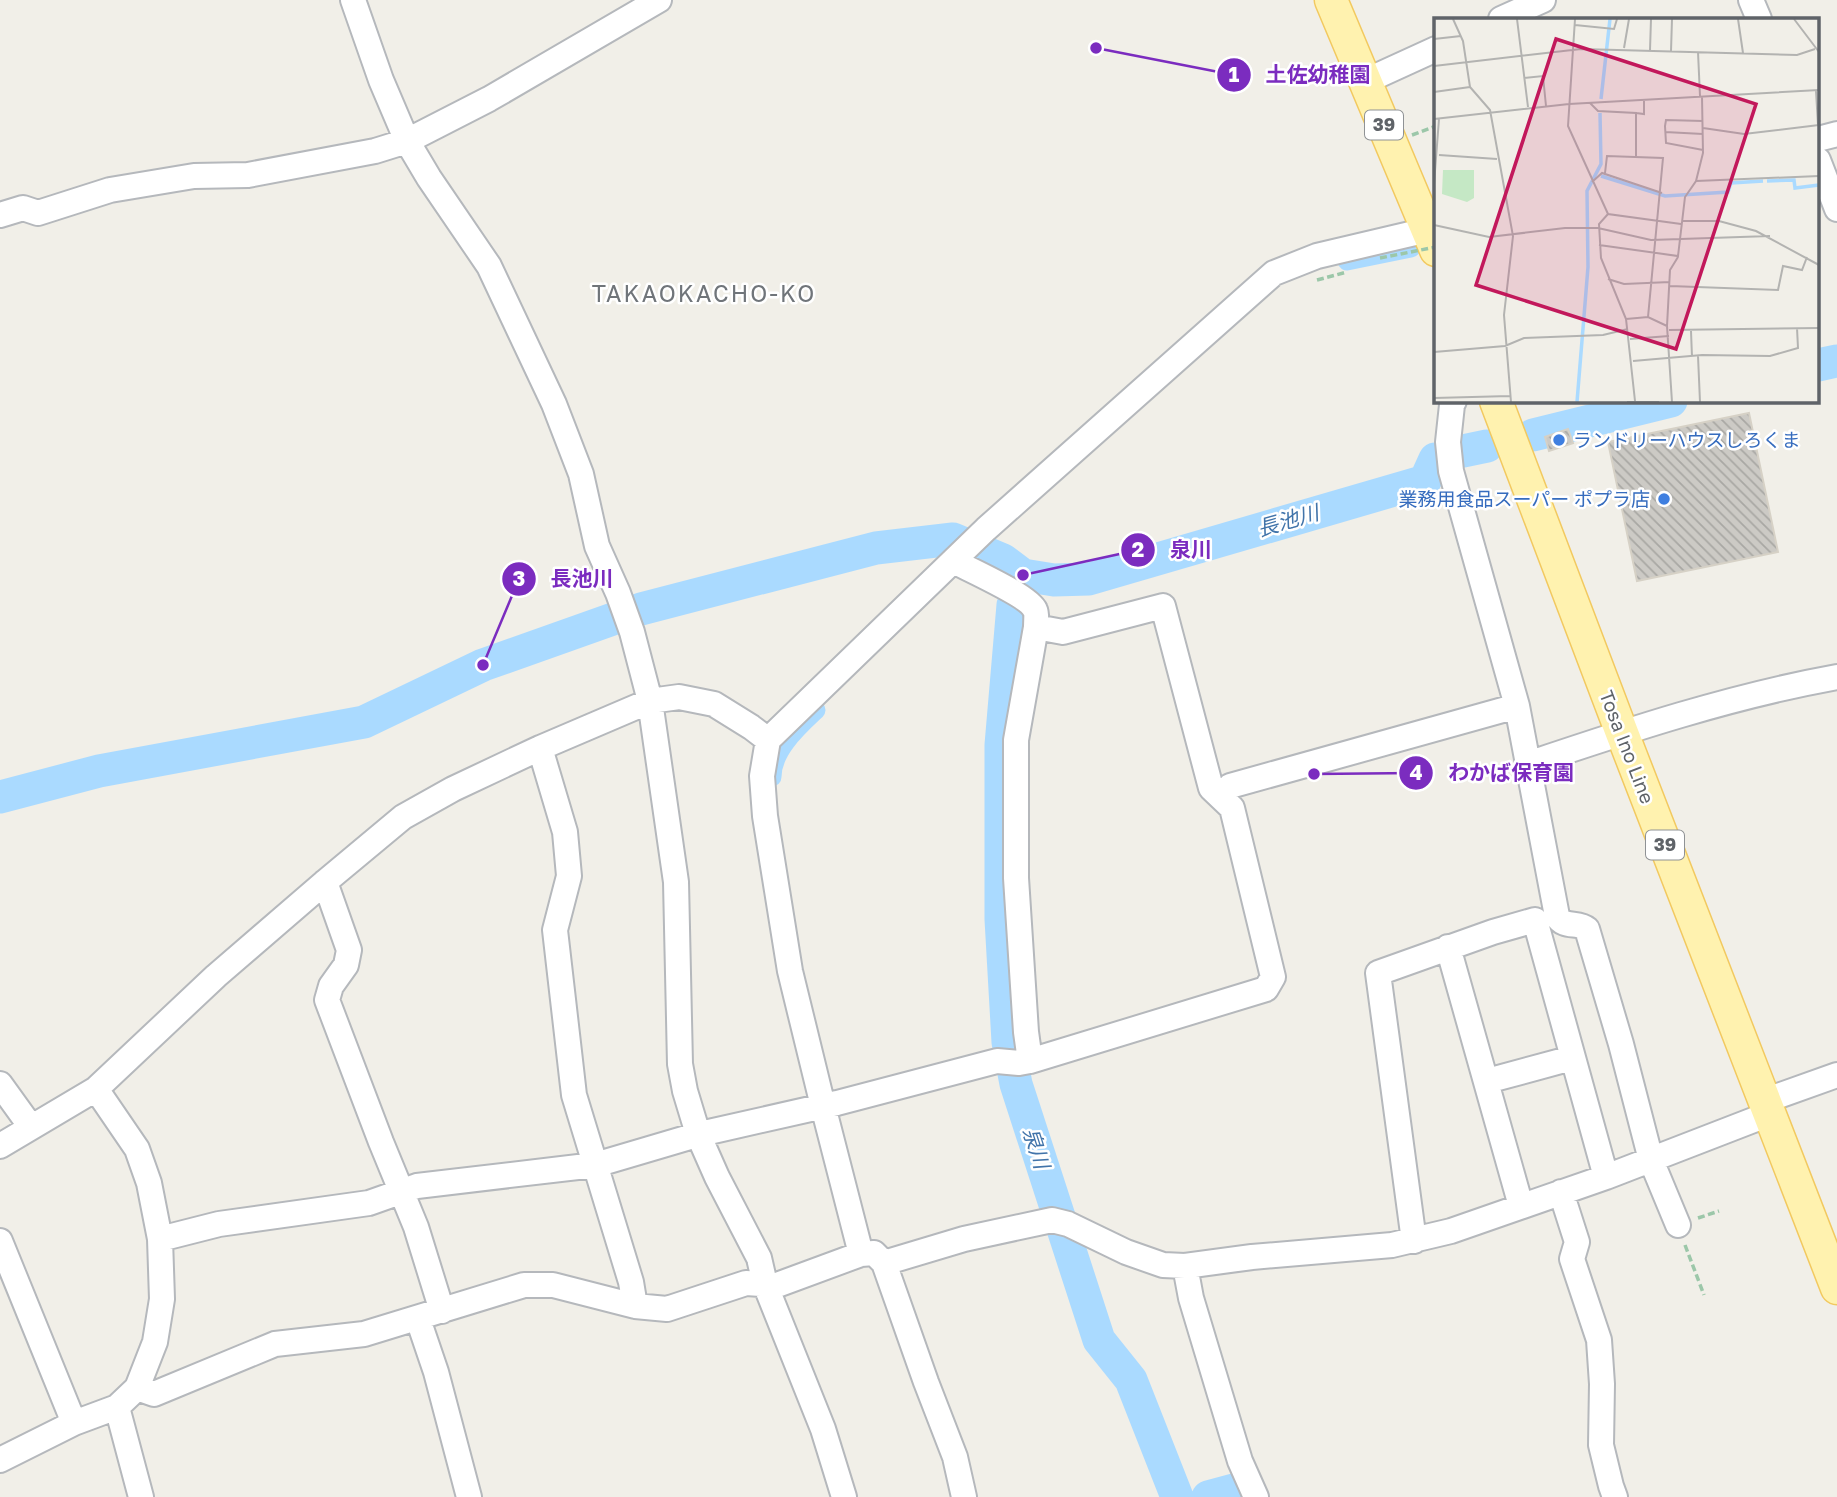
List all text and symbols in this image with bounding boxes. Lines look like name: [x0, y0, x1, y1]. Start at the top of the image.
inset map: [1434, 18, 1820, 402]
callout: 土佐幼稚園: [1216, 54, 1384, 96]
text: 1: [1229, 61, 1240, 87]
text: 土佐幼稚園: [1266, 61, 1371, 87]
road number: 39: [1365, 110, 1403, 140]
district label: TAKAOKACHO-KO: [592, 279, 816, 307]
place label: ランドリーハウスしろくま: [1573, 428, 1801, 451]
marker: ランドリーハウスしろくま: [1551, 432, 1567, 448]
place label: 業務用食品スーパー ポプラ店: [1398, 487, 1650, 510]
marker: 業務用食品スーパー ポプラ店: [1656, 491, 1672, 507]
water label: 長池川: [1254, 498, 1324, 541]
callout: 泉川: [1121, 529, 1226, 571]
text: 2: [1132, 536, 1145, 562]
text: 泉川: [1170, 536, 1212, 562]
callout: 長池川: [501, 558, 627, 600]
text: 3: [513, 565, 525, 591]
text: 長池川: [551, 565, 614, 591]
street label: Tosa Ino Line: [1595, 687, 1660, 807]
callout: わかば保育園: [1399, 752, 1588, 794]
text: 4: [1409, 759, 1423, 785]
text: わかば保育園: [1448, 759, 1574, 785]
road number: 39: [1646, 830, 1684, 860]
water label: 泉川: [1018, 1124, 1056, 1174]

